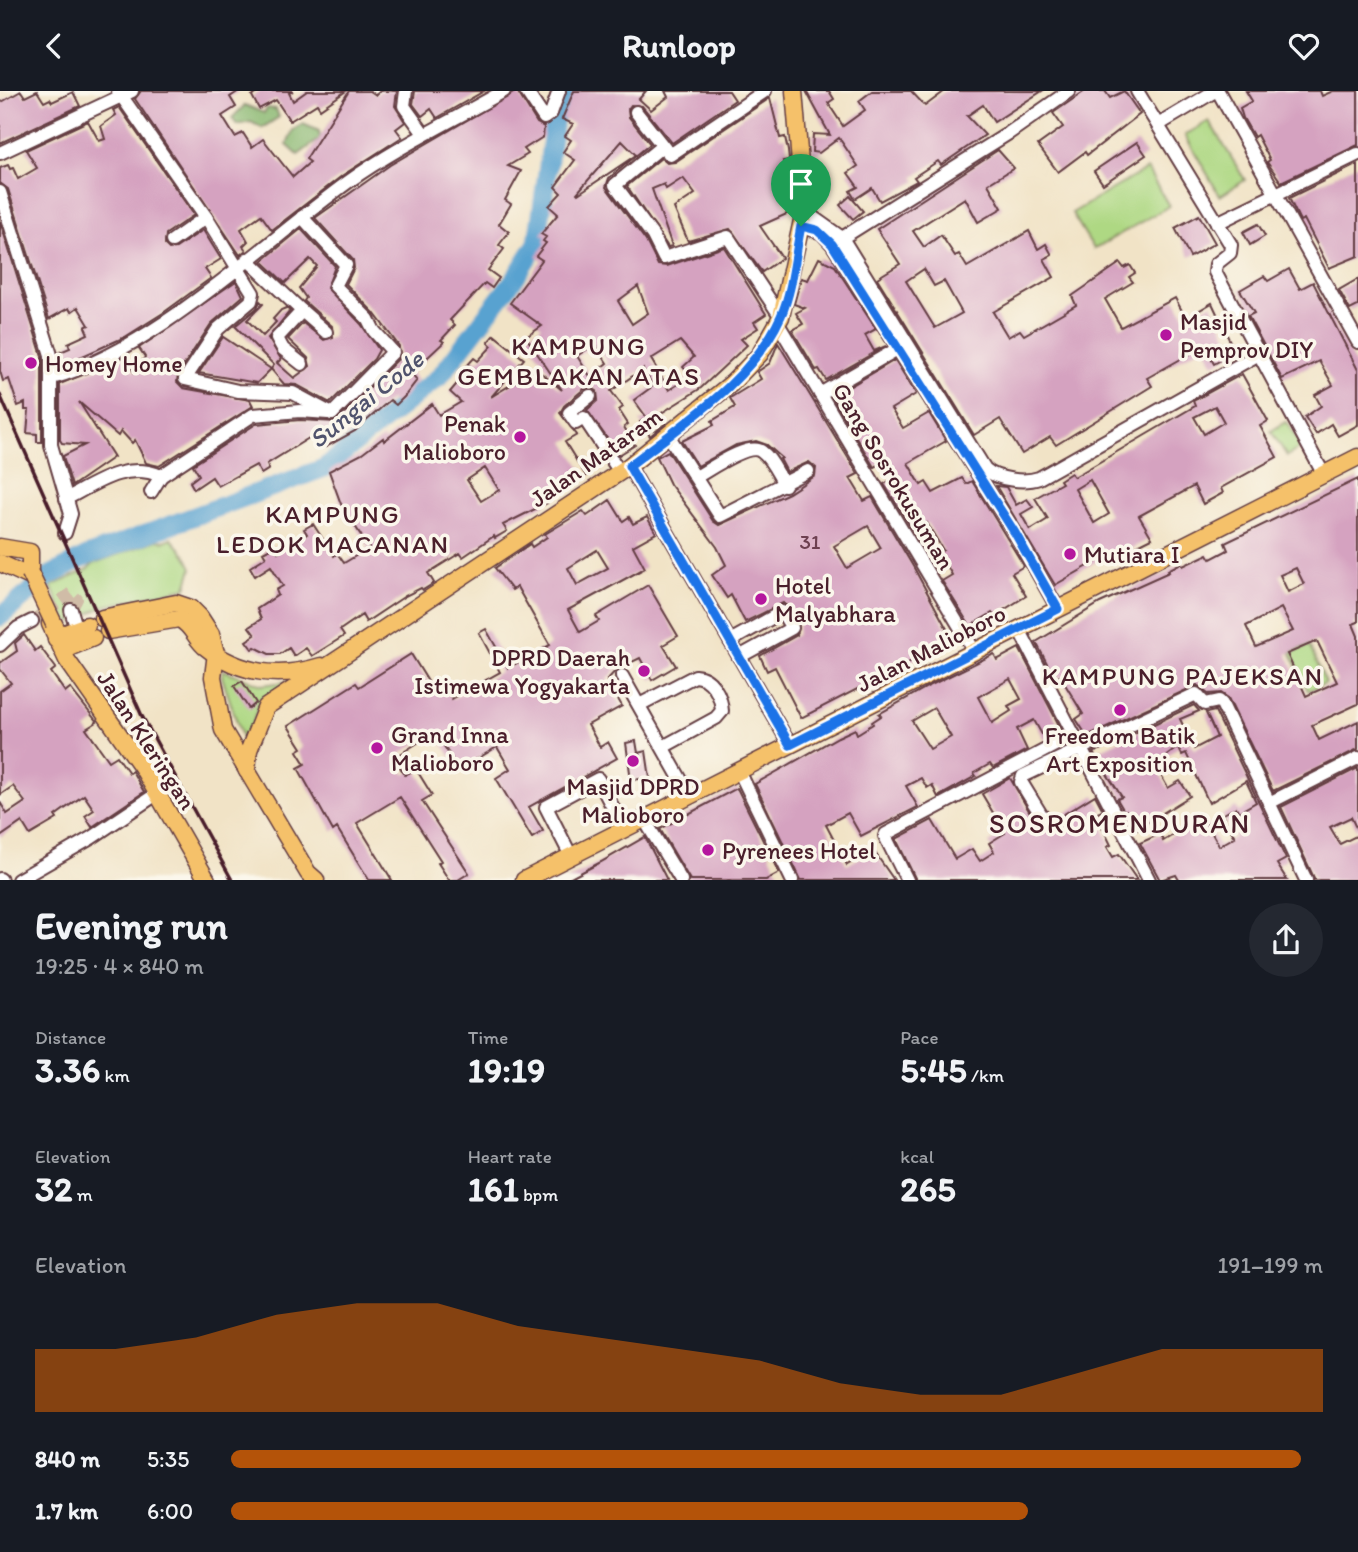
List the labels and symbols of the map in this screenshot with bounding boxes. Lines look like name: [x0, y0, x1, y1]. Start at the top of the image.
pin: [771, 154, 831, 226]
place label: Masjid Pemprov DIY: [1180, 307, 1314, 364]
marker: Masjid Pemprov DIY: [1158, 327, 1174, 343]
district label: KAMPUNG GEMBLAKAN ATAS: [457, 330, 701, 392]
water label: Sungai Code: [302, 342, 431, 455]
place label: Homey Home: [45, 349, 183, 378]
marker: Homey Home: [23, 355, 39, 371]
street label: Gang Sosrokusuman: [827, 377, 961, 575]
street label: Jalan Mataram: [524, 401, 668, 513]
place label: Penak Malioboro: [403, 409, 506, 466]
marker: Penak Malioboro: [512, 429, 528, 445]
district label: KAMPUNG LEDOK MACANAN: [216, 498, 450, 560]
house number: 31: [799, 529, 821, 554]
place label: Mutiara I: [1084, 540, 1180, 569]
marker: Mutiara I: [1062, 546, 1078, 562]
place label: Hotel Malyabhara: [775, 571, 896, 628]
marker: Hotel Malyabhara: [753, 591, 769, 607]
street label: Jalan Malioboro: [852, 598, 1010, 698]
place label: DPRD Daerah Istimewa Yogyakarta: [414, 643, 630, 700]
district label: KAMPUNG PAJEKSAN: [1042, 660, 1324, 692]
marker: DPRD Daerah Istimewa Yogyakarta: [636, 663, 652, 679]
street label: Jalan Kleringan: [91, 665, 203, 815]
marker: Freedom Batik Art Exposition: [1112, 702, 1128, 718]
place label: Grand Inna Malioboro: [391, 720, 509, 777]
place label: Freedom Batik Art Exposition: [1045, 721, 1195, 778]
marker: Grand Inna Malioboro: [369, 740, 385, 756]
marker: Masjid DPRD Malioboro: [625, 753, 641, 769]
place label: Masjid DPRD Malioboro: [567, 772, 700, 829]
district label: SOSROMENDURAN: [989, 806, 1251, 840]
place label: Pyrenees Hotel: [722, 836, 876, 865]
marker: Pyrenees Hotel: [700, 842, 716, 858]

